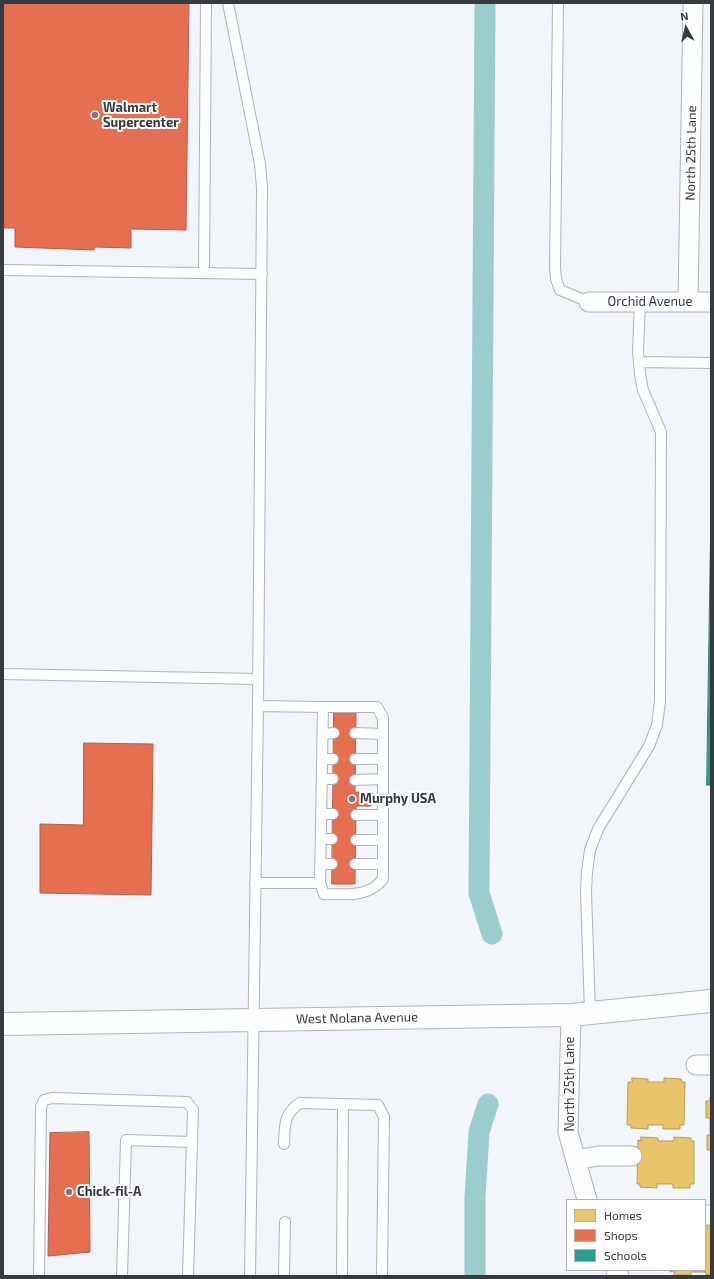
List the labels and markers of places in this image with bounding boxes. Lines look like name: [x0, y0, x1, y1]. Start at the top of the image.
place label: Walmart Supercenter: [103, 100, 179, 131]
marker: Walmart Supercenter: [90, 110, 100, 120]
place label: Murphy USA: [360, 791, 436, 807]
marker: Murphy USA: [347, 794, 357, 804]
place label: Chick-fil-A: [77, 1184, 142, 1200]
marker: Chick-fil-A: [64, 1187, 74, 1197]

